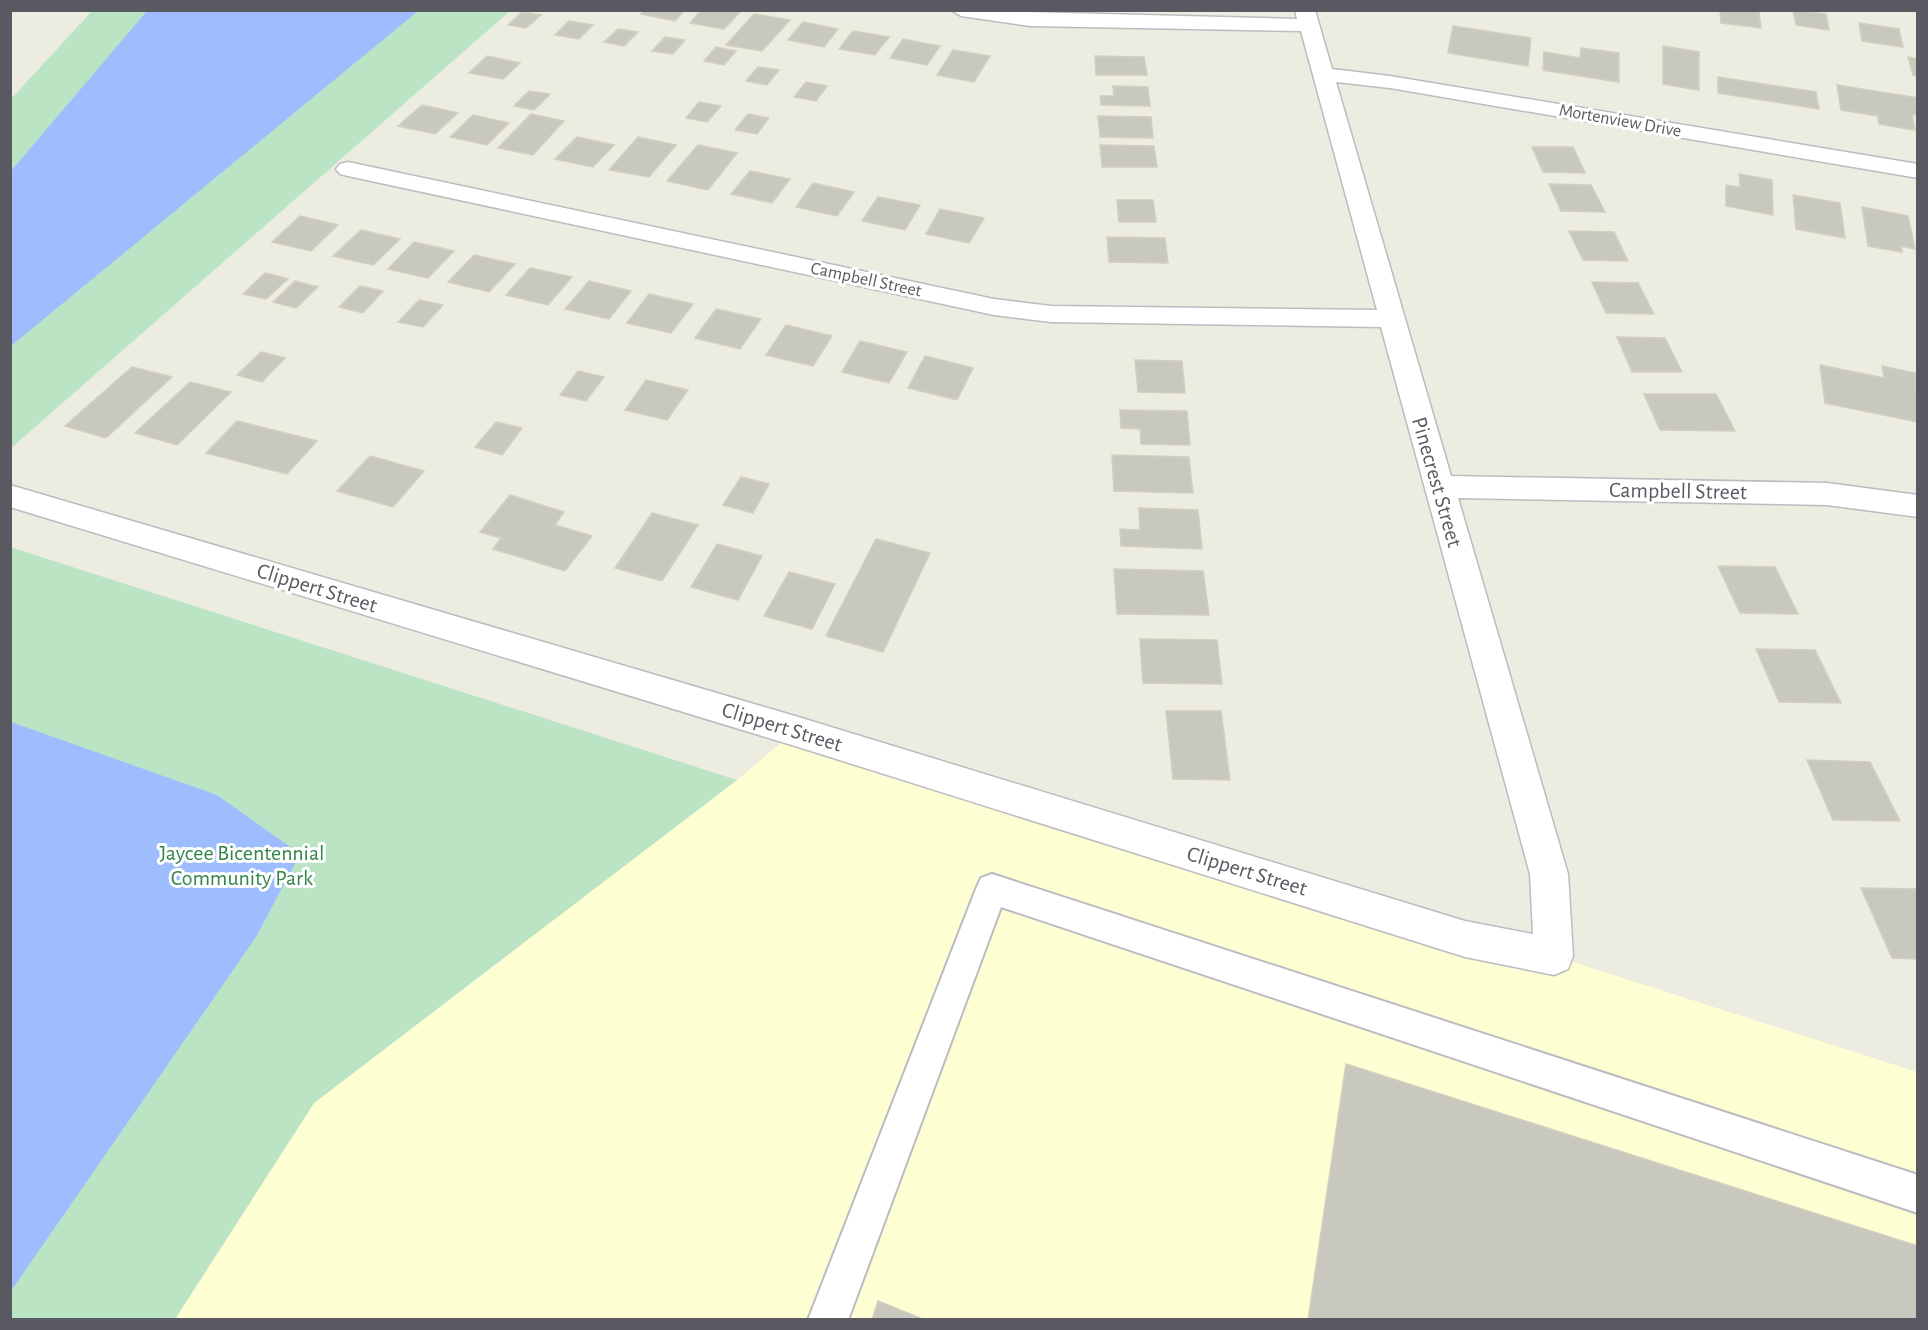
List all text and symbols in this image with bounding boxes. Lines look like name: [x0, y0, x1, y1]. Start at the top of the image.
street label: Mortenview Drive: [1557, 101, 1683, 141]
street label: Campbell Street: [809, 259, 923, 301]
street label: Pinecrest Street: [1408, 414, 1466, 550]
street label: Campbell Street: [1609, 479, 1747, 503]
street label: Clippert Street: [254, 559, 380, 617]
street label: Clippert Street: [719, 698, 845, 756]
park label: Jaycee Bicentennial Community Park: [159, 842, 325, 889]
street label: Clippert Street: [1184, 842, 1310, 900]

